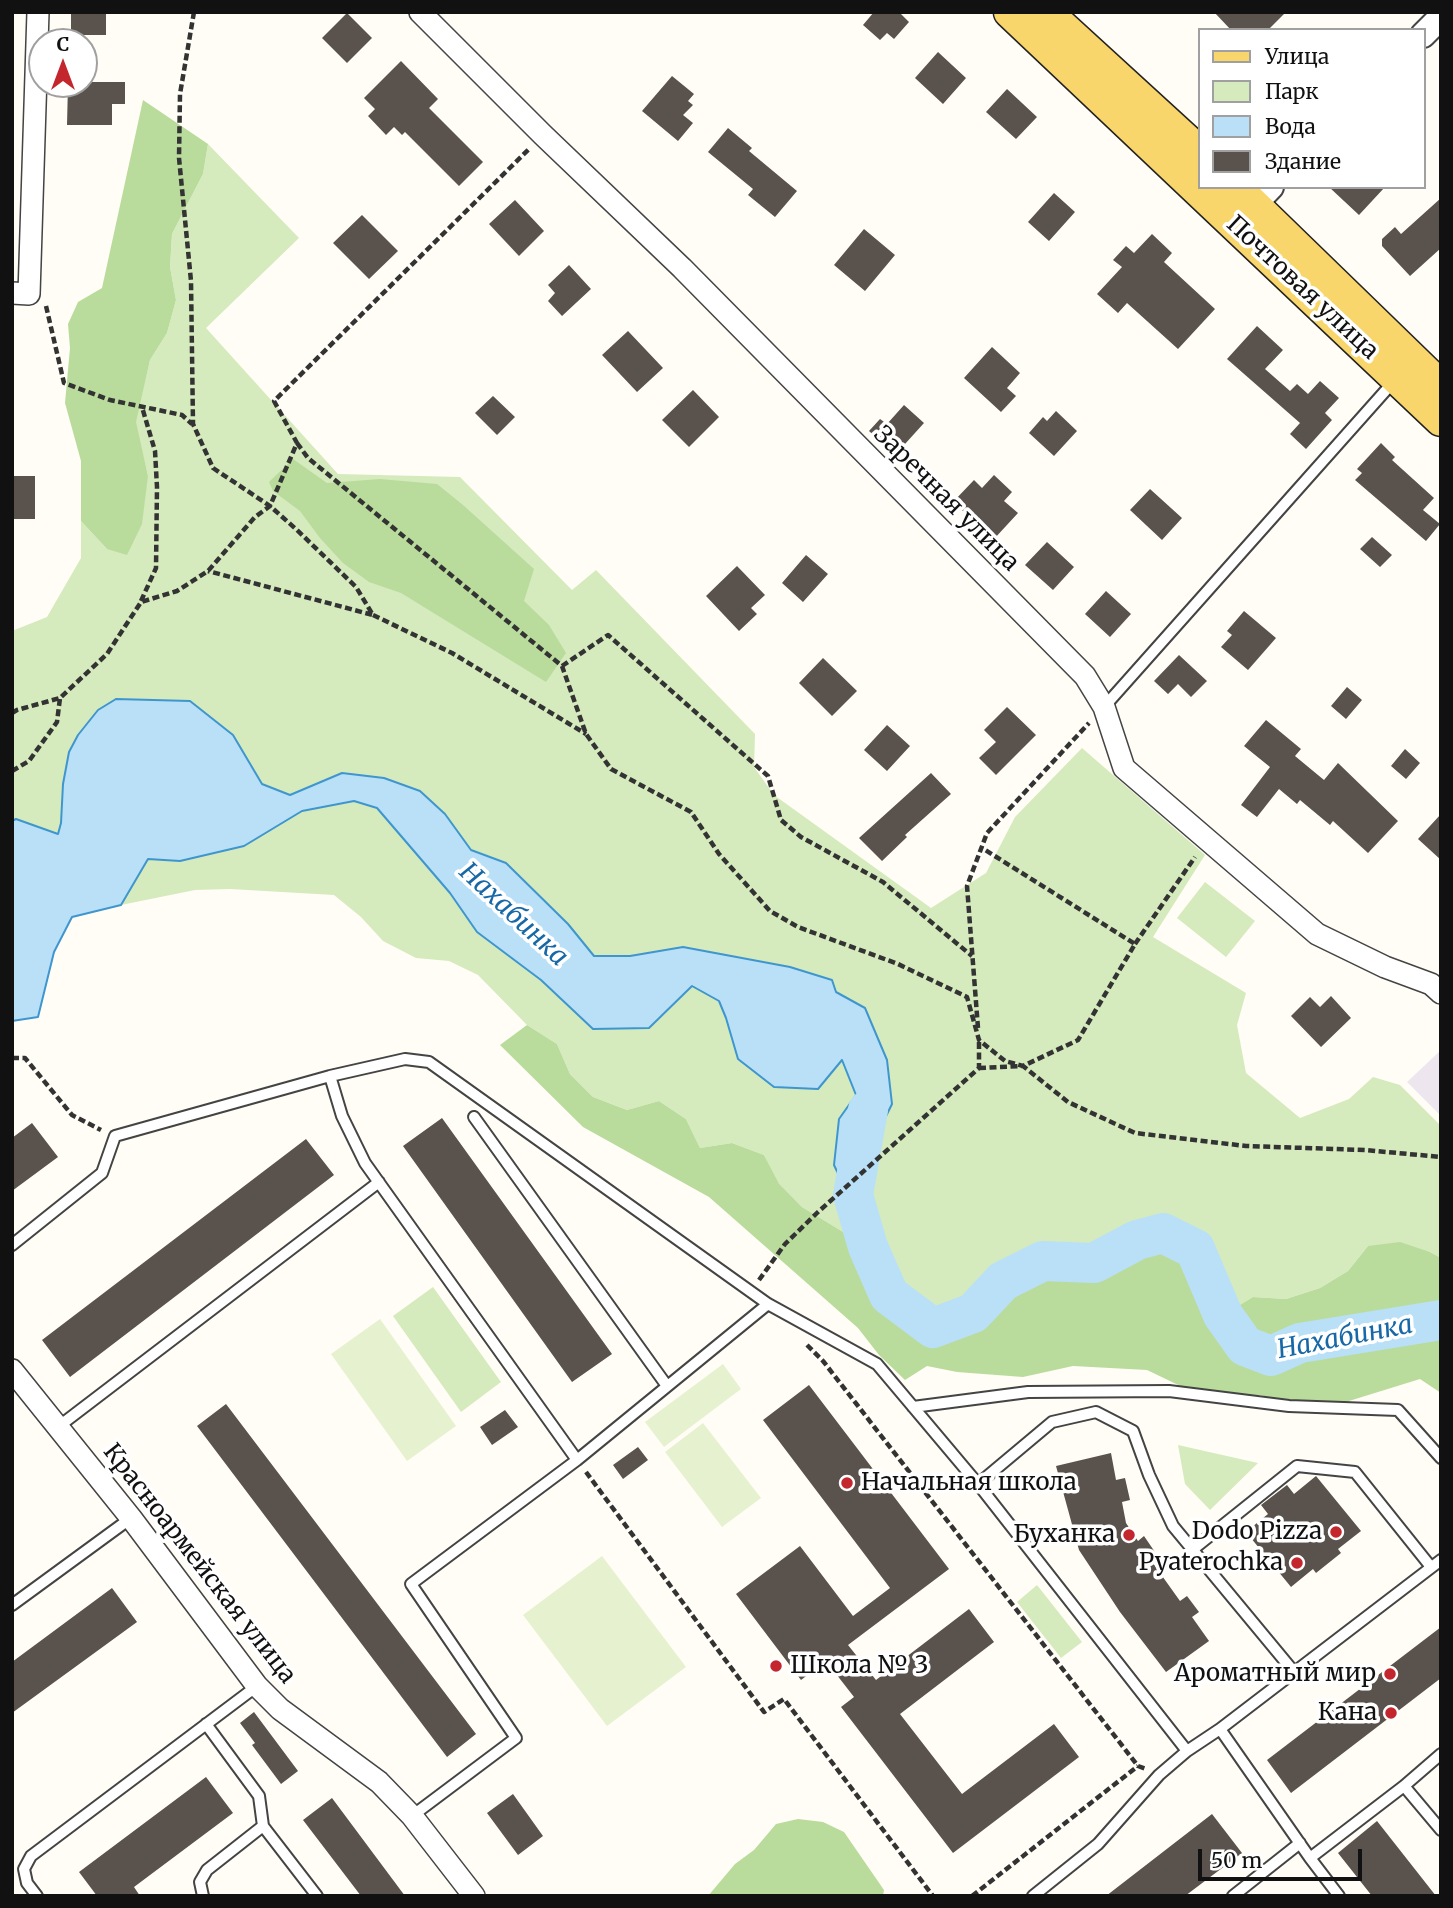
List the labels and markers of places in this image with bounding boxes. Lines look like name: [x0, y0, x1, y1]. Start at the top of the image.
place label: Начальная школа: [861, 1469, 1077, 1497]
marker: Начальная школа: [839, 1475, 855, 1491]
place label: Dodo Pizza: [1192, 1518, 1322, 1546]
place label: Буханка: [1013, 1521, 1115, 1549]
marker: Dodo Pizza: [1328, 1524, 1344, 1540]
marker: Буханка: [1121, 1527, 1137, 1543]
place label: Pyaterochka: [1139, 1549, 1283, 1577]
marker: Pyaterochka: [1289, 1555, 1305, 1571]
place label: Школа № 3: [790, 1652, 929, 1680]
marker: Школа № 3: [768, 1658, 784, 1674]
place label: Ароматный мир: [1174, 1660, 1376, 1688]
marker: Ароматный мир: [1382, 1666, 1398, 1682]
place label: Кана: [1318, 1699, 1377, 1727]
marker: Кана: [1383, 1705, 1399, 1721]

